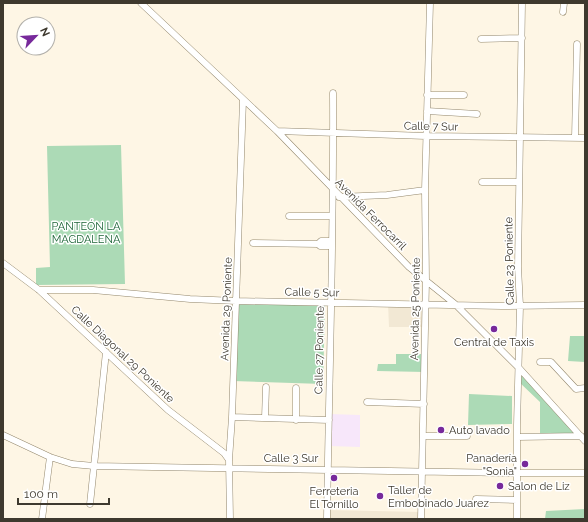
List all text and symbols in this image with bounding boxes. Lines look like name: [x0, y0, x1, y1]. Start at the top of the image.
north arrow: [16, 16, 56, 56]
text: N: [37, 25, 52, 39]
street label: Calle 7 Sur: [404, 120, 459, 133]
street label: Avenida Ferrocarril: [332, 176, 409, 253]
street label: Calle 23 Poniente: [502, 216, 517, 305]
park label: PANTEÓN LA MAGDALENA: [52, 219, 121, 246]
street label: Avenida 29 Poniente: [218, 256, 235, 361]
street label: Avenida 25 Poniente: [408, 257, 423, 361]
street label: Calle 5 Sur: [285, 286, 340, 299]
street label: Calle Diagonal 29 Poniente: [68, 303, 177, 406]
street label: Calle 27 Poniente: [312, 305, 327, 394]
marker: Central de Taxis: [489, 324, 499, 334]
place label: Central de Taxis: [454, 336, 534, 349]
place label: Auto lavado: [449, 424, 510, 437]
marker: Auto lavado: [436, 425, 446, 435]
street label: Calle 3 Sur: [264, 452, 318, 465]
place label: Panadería "Sonia": [466, 452, 517, 478]
marker: Panadería "Sonia": [520, 459, 530, 469]
marker: Ferreteria El Tornillo: [329, 473, 339, 483]
scale bar: [18, 480, 109, 506]
place label: Salon de Liz: [508, 480, 570, 493]
marker: Salon de Liz: [495, 481, 505, 491]
place label: Taller de Embobinado Juarez: [388, 484, 489, 510]
place label: Ferreteria El Tornillo: [309, 485, 359, 511]
text: 100 m: [24, 487, 58, 501]
marker: Taller de Embobinado Juarez: [375, 491, 385, 501]

